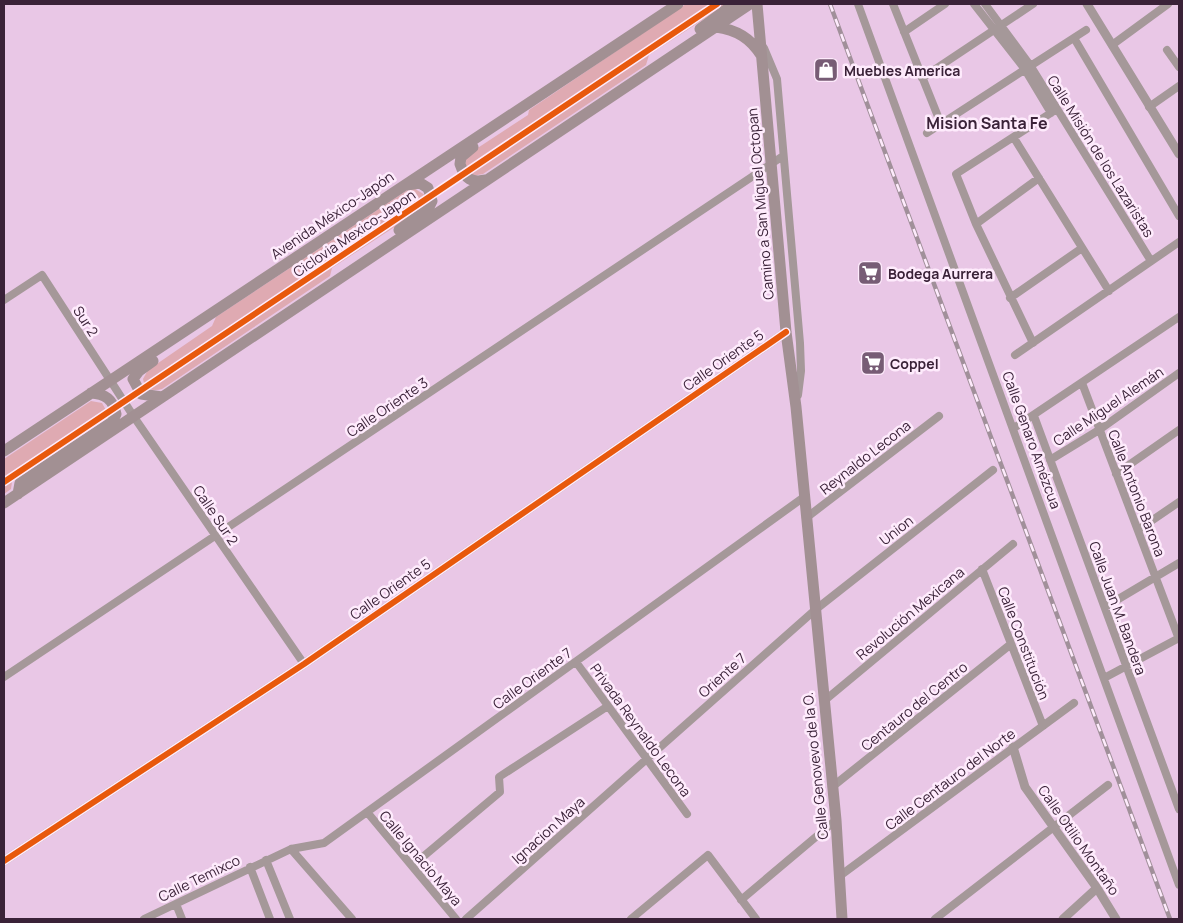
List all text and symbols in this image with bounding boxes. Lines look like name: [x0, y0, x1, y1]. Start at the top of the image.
shop icon: Muebles America: [813, 57, 839, 83]
place label: Muebles America: [844, 61, 960, 80]
street label: Calle Misión de los Lazaristas: [1043, 72, 1159, 240]
street label: Camino a San Miguel Octopan: [742, 107, 778, 301]
district label: Mision Santa Fe: [926, 112, 1048, 134]
street label: Avenida México-Japón: [267, 167, 397, 263]
street label: Ciclovia Mexico-Japon: [289, 185, 419, 281]
supermarket icon: Bodega Aurrera: [857, 260, 883, 286]
place label: Bodega Aurrera: [888, 264, 993, 283]
street label: Sur 2: [69, 302, 103, 340]
street label: Calle Oriente 5: [679, 325, 767, 395]
supermarket icon: Coppel: [860, 350, 886, 376]
place label: Coppel: [890, 354, 939, 373]
street label: Calle Miguel Alemán: [1049, 362, 1167, 450]
street label: Calle Genaro Amézcua: [998, 369, 1066, 511]
street label: Calle Oriente 3: [343, 373, 431, 441]
street label: Reynaldo Lecona: [816, 416, 914, 498]
street label: Calle Antonio Barona: [1104, 427, 1170, 559]
street label: Calle Sur 2: [189, 481, 243, 549]
street label: Union: [875, 511, 917, 549]
street label: Calle Juan M. Bandera: [1085, 539, 1151, 677]
street label: Calle Oriente 5: [346, 554, 434, 624]
street label: Revolución Mexicana: [852, 562, 968, 664]
street label: Calle Constitución: [994, 584, 1054, 702]
street label: Calle Oriente 7: [489, 643, 575, 713]
street label: Oriente 7: [694, 649, 750, 701]
street label: Centauro del Centro: [857, 657, 971, 755]
street label: Privada Reynaldo Lecona: [586, 660, 696, 800]
street label: Calle Genovevo de la O.: [798, 691, 832, 841]
street label: Calle Centauro del Norte: [881, 724, 1019, 834]
street label: Calle Otilio Montaño: [1034, 781, 1124, 899]
street label: Ignacion Maya: [508, 792, 588, 868]
street label: Calle Ignacio Maya: [376, 806, 466, 910]
street label: Calle Temixco: [155, 850, 243, 906]

